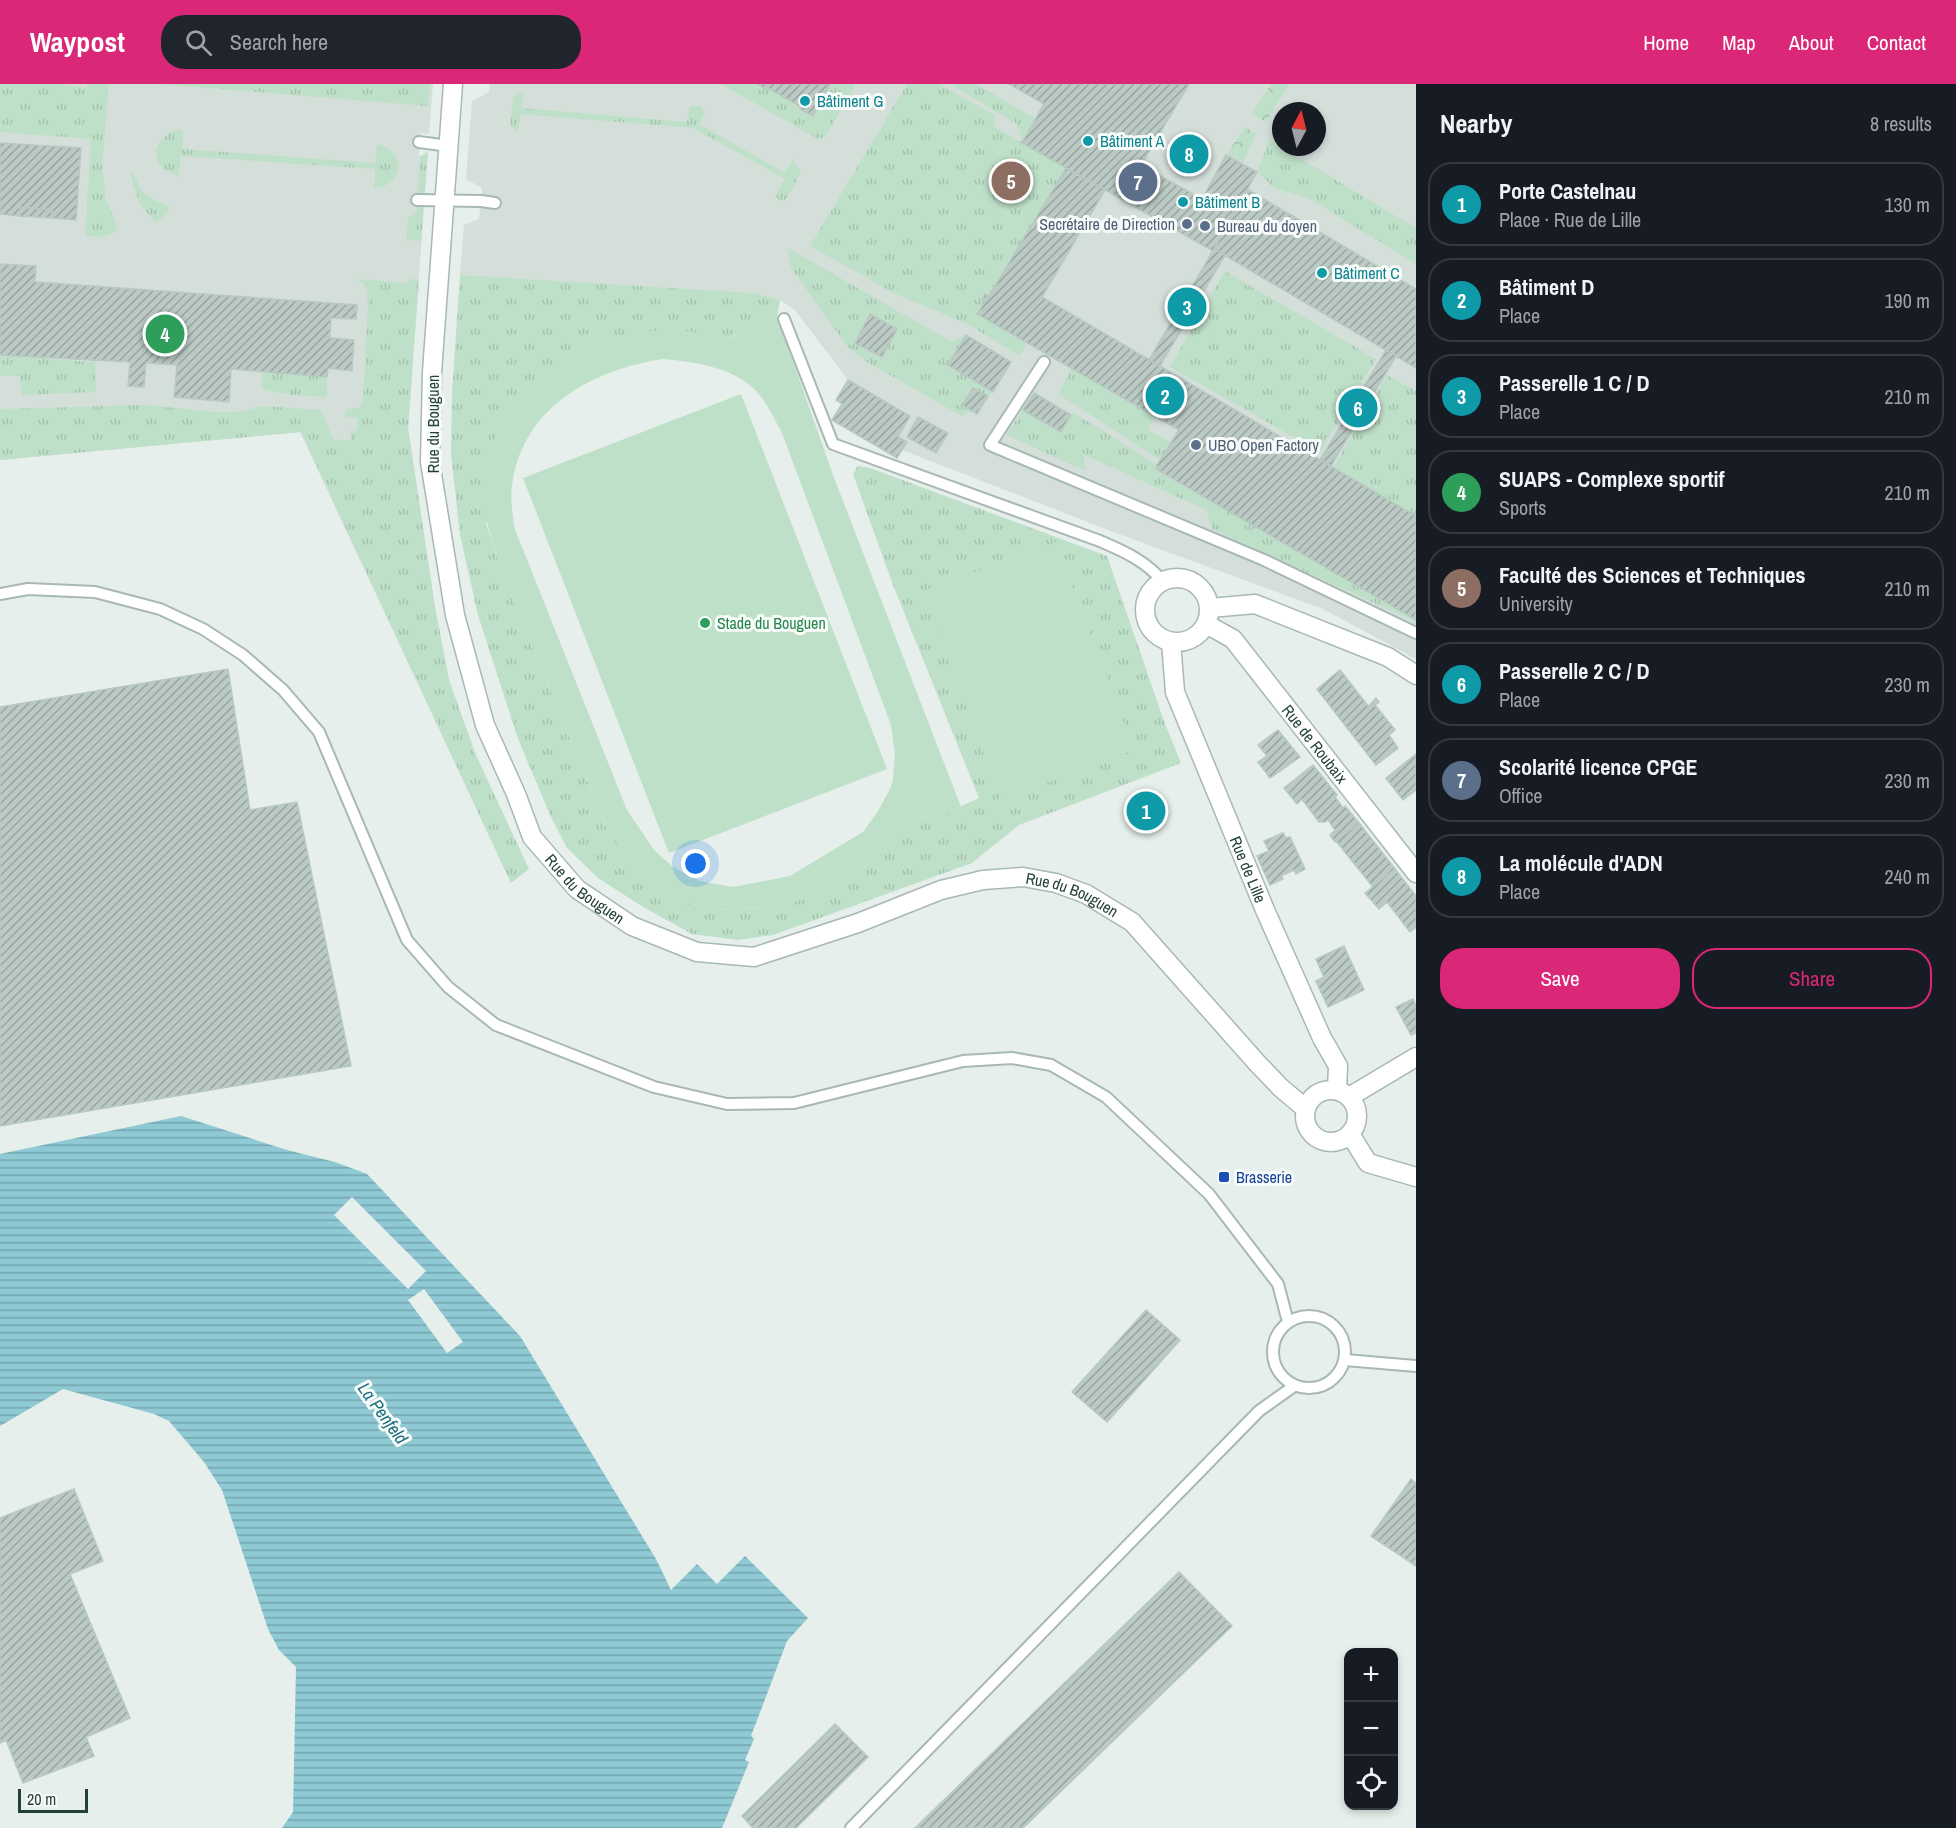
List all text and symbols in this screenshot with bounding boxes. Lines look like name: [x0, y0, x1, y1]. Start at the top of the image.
search box: [161, 15, 581, 69]
text: Waypost: [30, 23, 125, 61]
icon: search: [182, 26, 215, 59]
text: Search here: [230, 27, 328, 57]
text: Home: [1643, 28, 1689, 57]
text: Map: [1722, 28, 1756, 57]
text: About: [1789, 28, 1834, 57]
text: Contact: [1867, 28, 1926, 57]
place label: Bâtiment G: [817, 90, 883, 112]
marker: Bâtiment G: [798, 94, 812, 108]
north arrow: [1272, 102, 1326, 156]
text: Nearby: [1440, 106, 1512, 141]
text: 8 results: [1870, 110, 1932, 137]
place label: Bâtiment A: [1100, 130, 1164, 152]
pin: 8: [1170, 132, 1208, 176]
marker: Bâtiment A: [1081, 134, 1095, 148]
pin: 5: [992, 158, 1030, 204]
pin: 7: [1118, 160, 1158, 204]
text: Porte Castelnau: [1499, 176, 1636, 206]
place label: Bâtiment B: [1195, 191, 1260, 213]
text: 1: [1457, 191, 1466, 218]
text: 130 m: [1884, 191, 1930, 218]
marker: Bâtiment B: [1176, 195, 1190, 209]
text: Place · Rue de Lille: [1499, 206, 1641, 233]
place label: Secrétaire de Direction: [1039, 213, 1175, 235]
place label: Bureau du doyen: [1217, 215, 1317, 237]
marker: Secrétaire de Direction: [1180, 217, 1194, 231]
marker: Bureau du doyen: [1198, 219, 1212, 233]
place label: Bâtiment C: [1334, 262, 1400, 284]
marker: Bâtiment C: [1315, 266, 1329, 280]
text: Bâtiment D: [1499, 272, 1594, 302]
pin: 3: [1168, 284, 1206, 330]
text: 2: [1457, 287, 1466, 314]
text: 190 m: [1884, 287, 1930, 314]
text: Place: [1499, 302, 1540, 329]
pin: 4: [146, 312, 184, 356]
text: Passerelle 1 C / D: [1499, 368, 1649, 398]
pin: 2: [1146, 374, 1184, 418]
street label: Rue du Bouguen: [422, 375, 444, 473]
text: 3: [1457, 383, 1466, 410]
text: 210 m: [1884, 383, 1930, 410]
pin: 6: [1338, 386, 1378, 430]
text: Place: [1499, 398, 1540, 425]
place label: UBO Open Factory: [1208, 434, 1319, 456]
marker: UBO Open Factory: [1189, 438, 1203, 452]
text: SUAPS - Complexe sportif: [1499, 464, 1725, 494]
text: 4: [1457, 479, 1466, 506]
text: 210 m: [1884, 479, 1930, 506]
text: Sports: [1499, 494, 1546, 521]
text: Faculté des Sciences et Techniques: [1499, 560, 1806, 590]
text: 5: [1457, 575, 1466, 602]
text: 210 m: [1884, 575, 1930, 602]
text: University: [1499, 590, 1573, 617]
place label: Stade du Bouguen: [717, 612, 826, 634]
marker: Stade du Bouguen: [698, 616, 712, 630]
text: Passerelle 2 C / D: [1499, 656, 1649, 686]
text: 6: [1457, 671, 1466, 698]
text: 230 m: [1884, 671, 1930, 698]
text: Place: [1499, 686, 1540, 713]
street label: Rue de Roubaix: [1277, 700, 1353, 788]
text: Scolarité licence CPGE: [1499, 752, 1698, 782]
text: 7: [1457, 767, 1466, 794]
text: 230 m: [1884, 767, 1930, 794]
text: Office: [1499, 782, 1542, 809]
pin: 1: [1126, 788, 1166, 834]
street label: Rue de Lille: [1225, 833, 1272, 906]
text: La molécule d'ADN: [1499, 848, 1663, 878]
street label: Rue du Bouguen: [540, 849, 629, 929]
your location: [681, 849, 710, 878]
text: 8: [1457, 863, 1466, 890]
text: 240 m: [1884, 863, 1930, 890]
street label: Rue du Bouguen: [1024, 867, 1123, 922]
text: Place: [1499, 878, 1540, 905]
button: Save: [1440, 948, 1680, 1009]
button: Share: [1692, 948, 1932, 1009]
place label: Brasserie: [1236, 1166, 1292, 1188]
marker: Brasserie: [1217, 1170, 1231, 1184]
water label: La Penfeld: [352, 1377, 414, 1450]
map controls: [1344, 1648, 1398, 1810]
button: +: [1344, 1648, 1398, 1702]
button: −: [1344, 1702, 1398, 1756]
button: locate: [1344, 1756, 1398, 1810]
scale bar: [18, 1786, 88, 1814]
text: 20 m: [27, 1788, 56, 1810]

